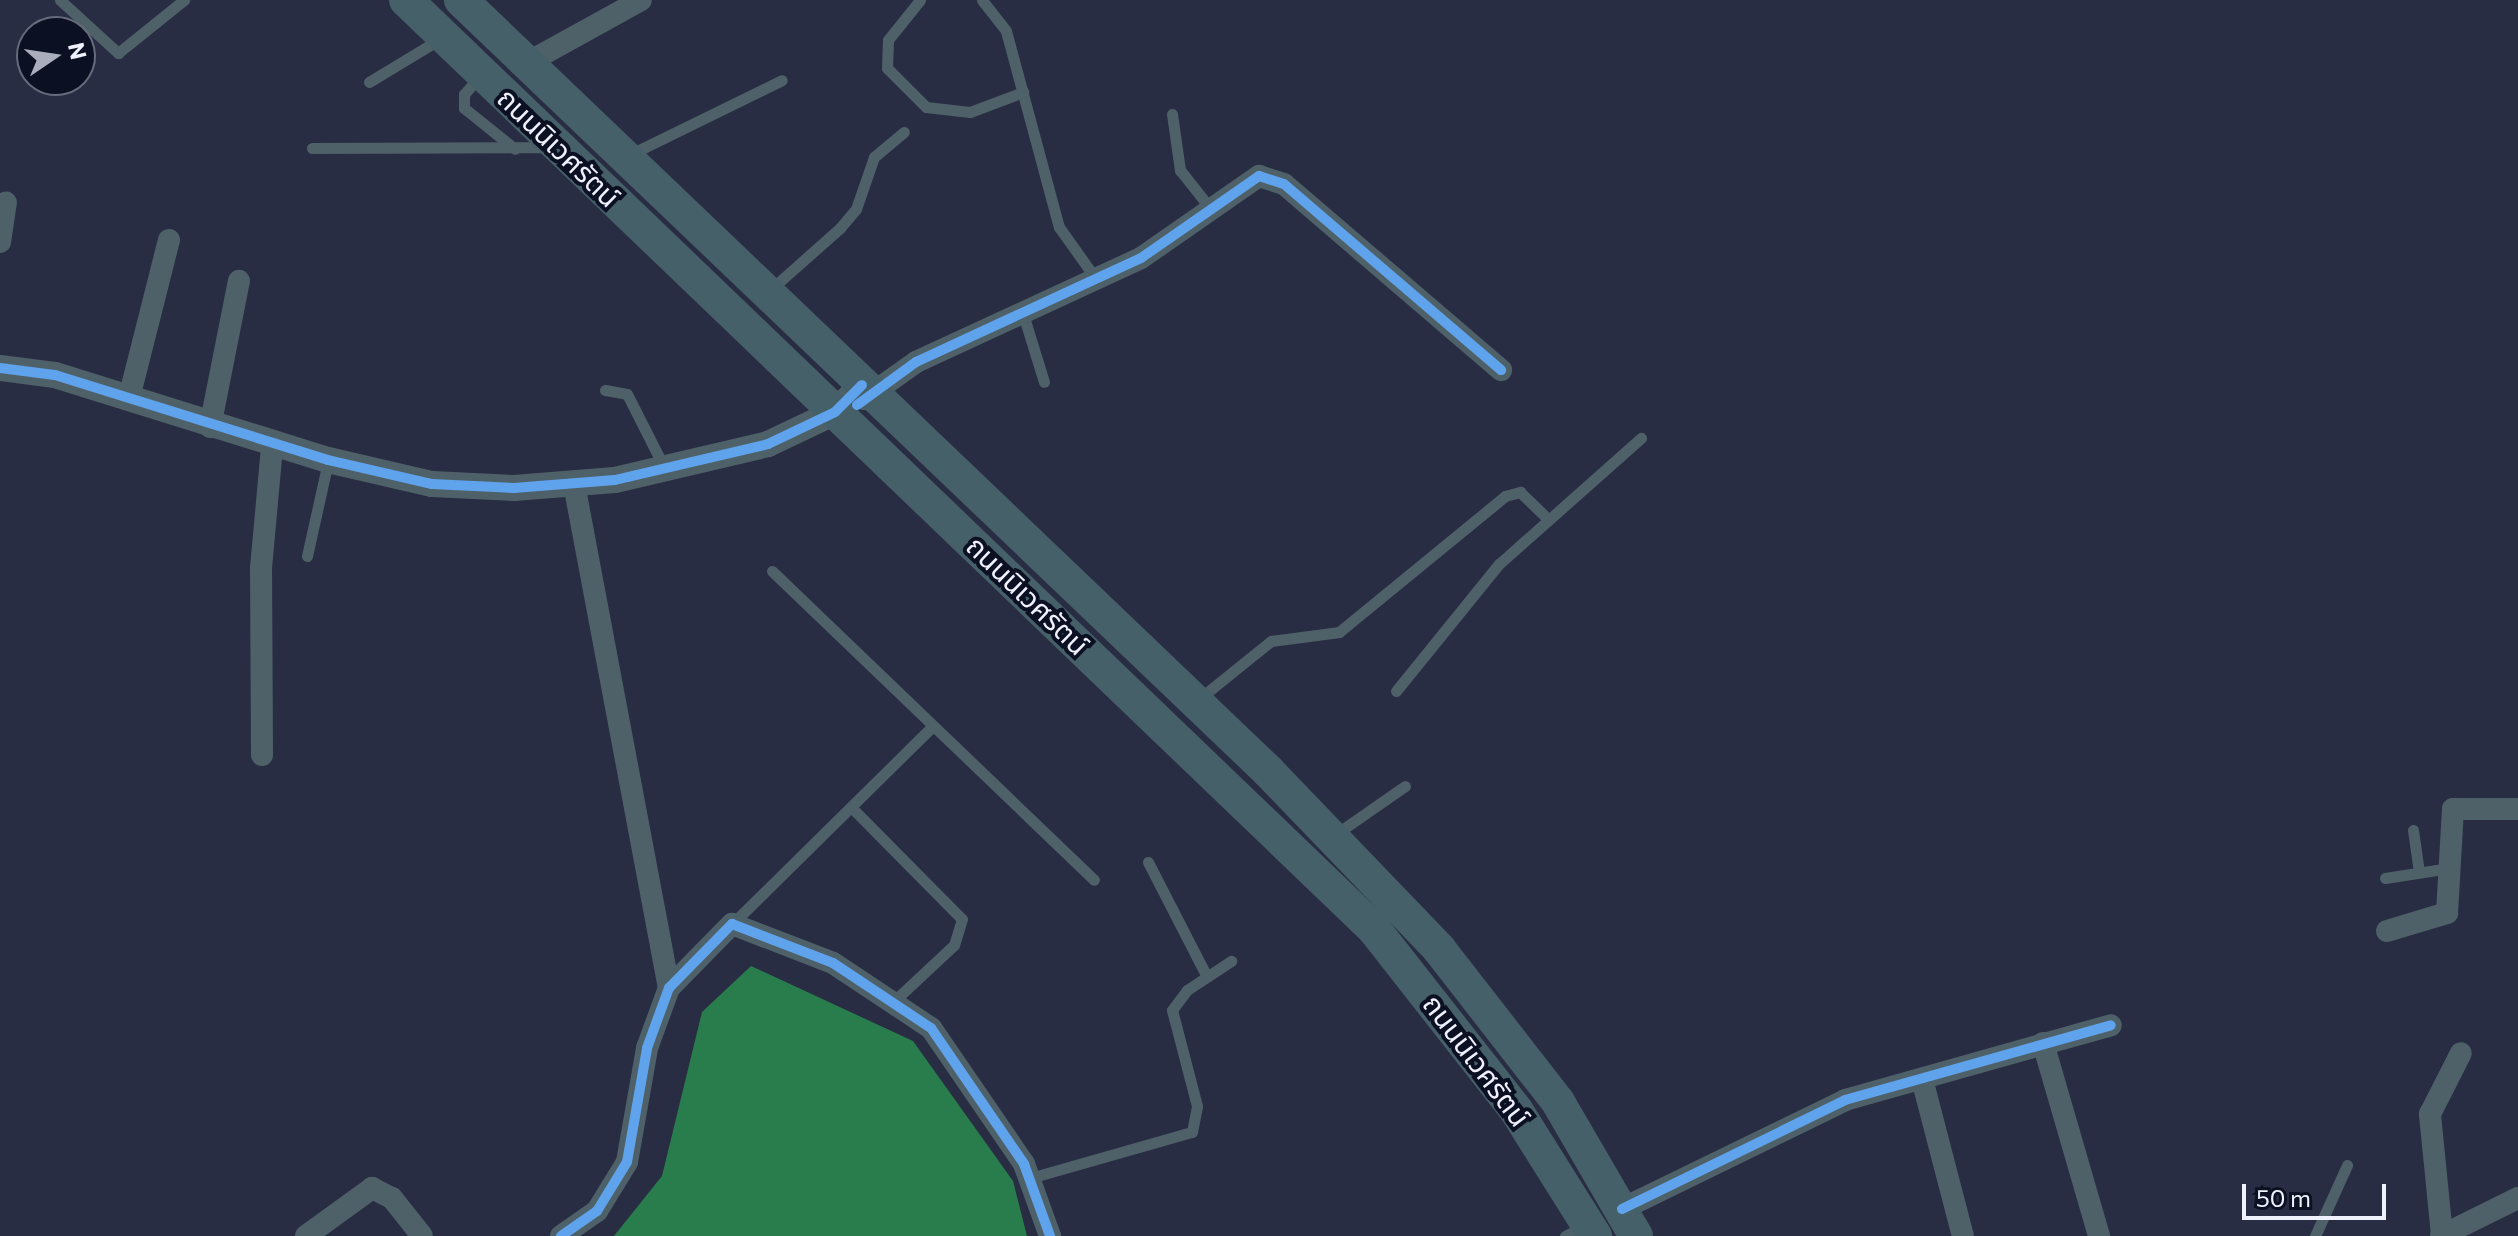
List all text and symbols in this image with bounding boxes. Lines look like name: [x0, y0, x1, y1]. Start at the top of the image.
north arrow: [16, 16, 96, 96]
text: N: [63, 40, 93, 62]
street label: ถนนนิเวศรัตน์: [491, 81, 627, 213]
street label: ถนนนิเวศรัตน์: [960, 529, 1096, 661]
street label: ถนนนิเวศรัตน์: [1417, 987, 1537, 1133]
scale bar: [2246, 1168, 2390, 1218]
text: 50 m: [2256, 1183, 2311, 1212]

